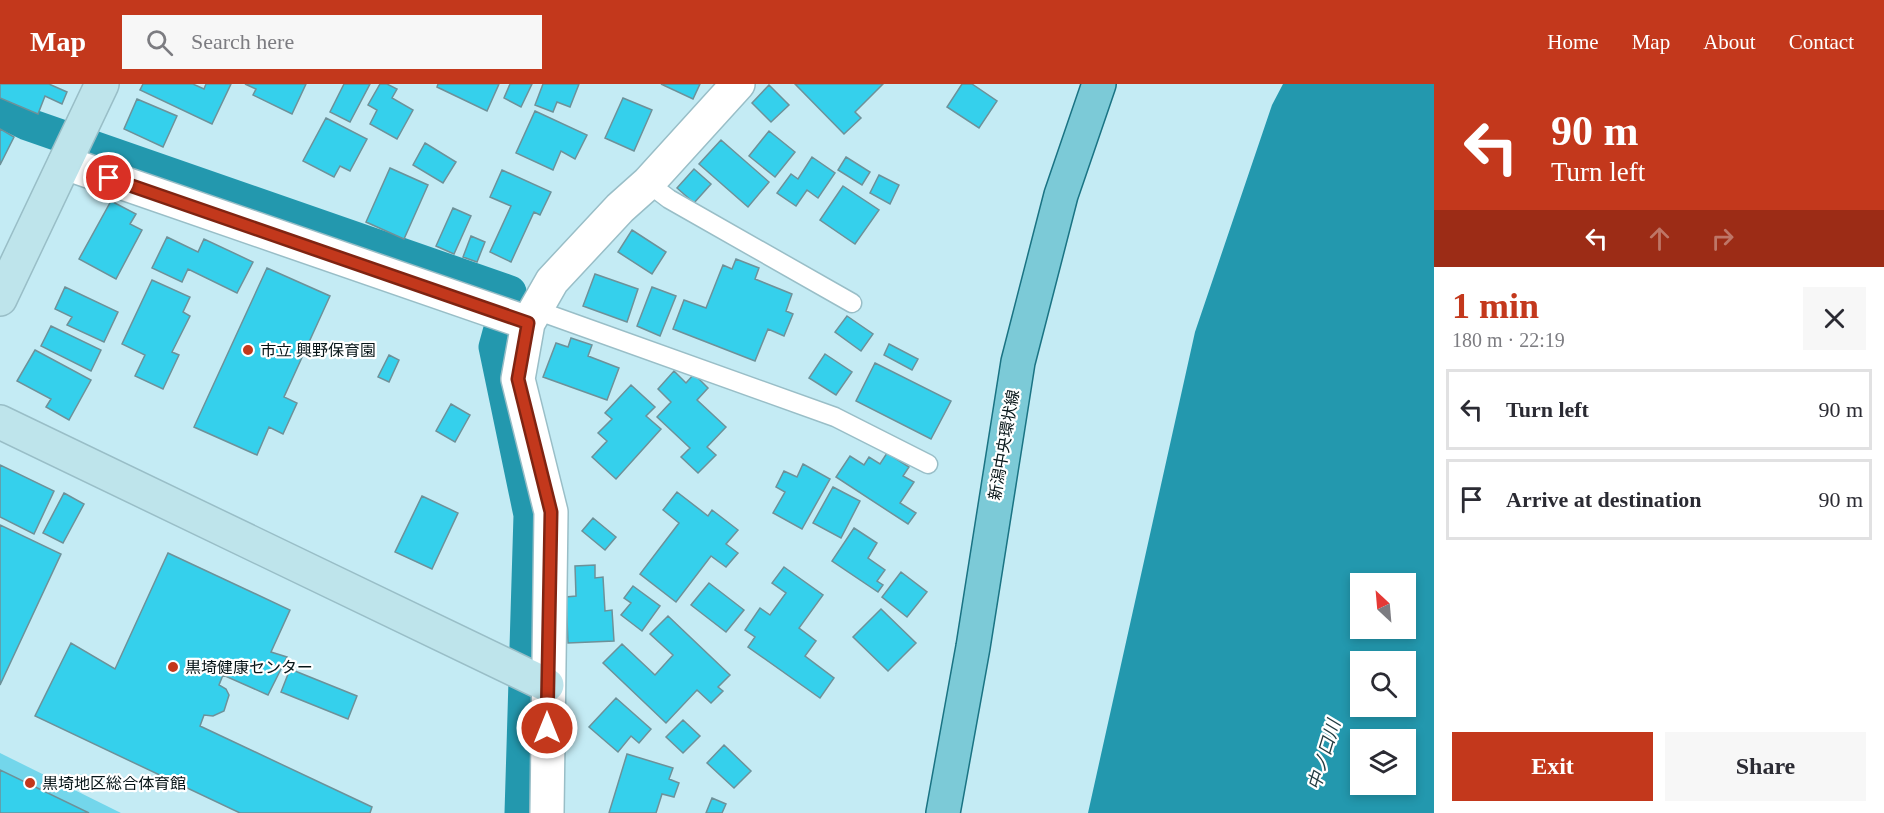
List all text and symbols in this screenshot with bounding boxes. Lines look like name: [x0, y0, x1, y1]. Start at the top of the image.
search box: [122, 15, 542, 69]
text: Map: [30, 26, 86, 57]
icon: search: [143, 26, 176, 59]
text: Search here: [191, 29, 294, 54]
text: Home: [1547, 30, 1599, 54]
text: Map: [1632, 30, 1670, 54]
text: About: [1703, 30, 1756, 54]
text: Contact: [1789, 30, 1854, 54]
icon: left: [1452, 108, 1530, 186]
text: 90 m: [1551, 108, 1639, 154]
pin: [83, 152, 134, 203]
text: Turn left: [1551, 157, 1645, 187]
icon: arrive: [92, 161, 125, 194]
icon: left: [1580, 222, 1613, 255]
icon: ahead: [1643, 222, 1676, 255]
icon: right: [1706, 222, 1739, 255]
text: 1 min: [1452, 286, 1539, 326]
button: close: [1803, 287, 1866, 350]
text: 180 m · 22:19: [1452, 329, 1565, 351]
place label: 市立 興野保育園: [260, 342, 376, 359]
marker: 市立 興野保育園: [241, 343, 255, 357]
street label: 新潟中央環状線: [986, 388, 1022, 502]
icon: left: [1455, 393, 1488, 426]
text: Turn left: [1506, 397, 1589, 422]
text: 90 m: [1818, 397, 1863, 422]
icon: arrive: [1455, 483, 1488, 516]
text: Arrive at destination: [1506, 487, 1702, 512]
text: 90 m: [1818, 487, 1863, 512]
north arrow: [1350, 573, 1416, 639]
map controls: [1350, 573, 1416, 795]
button: search: [1350, 651, 1416, 717]
place label: 黒埼健康センター: [185, 659, 313, 676]
marker: 黒埼健康センター: [166, 660, 180, 674]
position arrow: [515, 696, 579, 760]
water label: 中ノ口川: [1304, 716, 1345, 792]
button: layers: [1350, 729, 1416, 795]
button: Exit: [1452, 732, 1653, 801]
button: Share: [1665, 732, 1866, 801]
place label: 黒埼地区総合体育館: [42, 775, 186, 792]
marker: 黒埼地区総合体育館: [23, 776, 37, 790]

